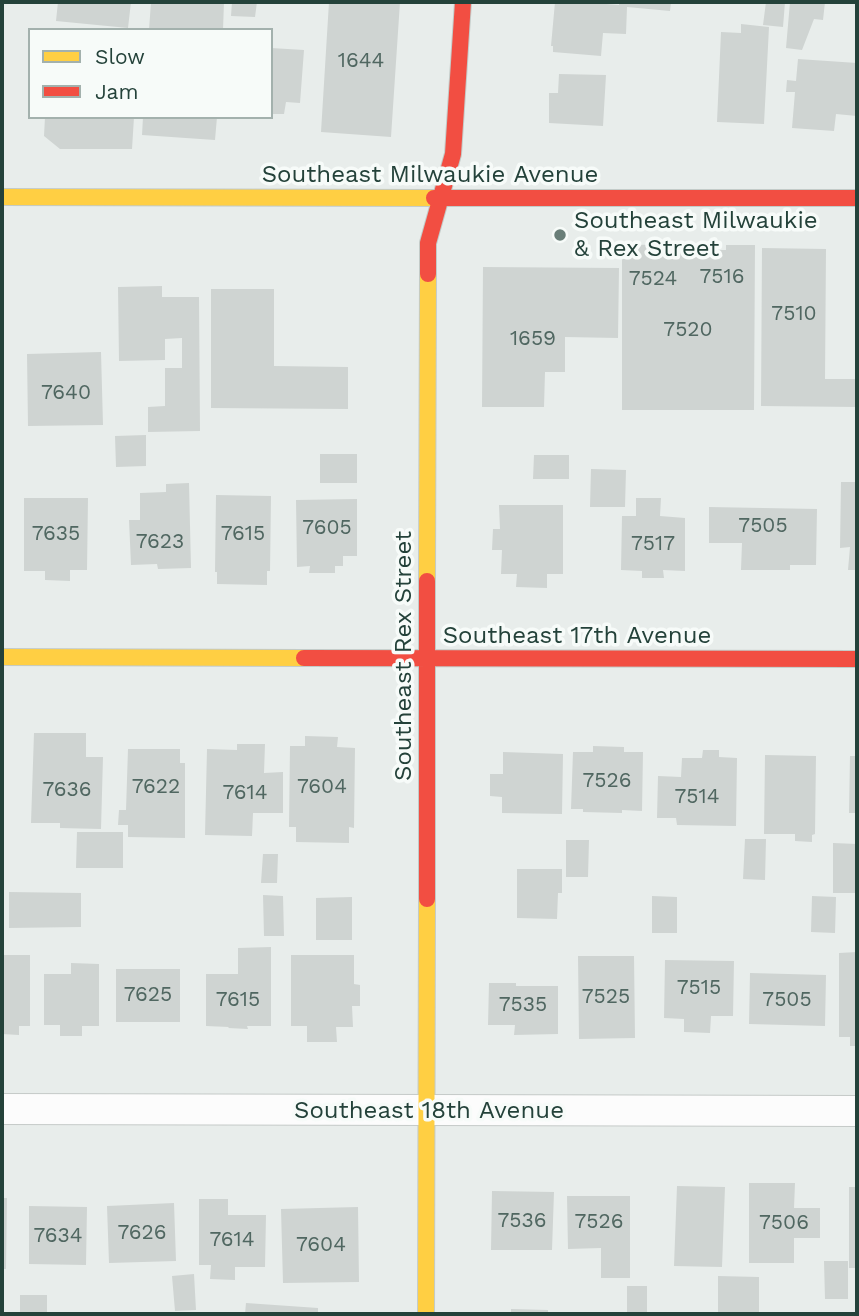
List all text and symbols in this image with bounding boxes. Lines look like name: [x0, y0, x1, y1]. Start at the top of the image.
legend: [28, 28, 273, 119]
text: Slow: [95, 44, 145, 69]
house number: 1644: [338, 48, 384, 74]
text: Jam: [95, 79, 138, 104]
street label: Southeast Milwaukie Avenue: [262, 161, 598, 189]
place label: Southeast Milwaukie & Rex Street: [574, 207, 818, 263]
marker: Southeast Milwaukie & Rex Street: [552, 227, 568, 243]
house number: 7516: [700, 264, 744, 290]
house number: 7524: [629, 266, 677, 292]
house number: 7510: [771, 301, 817, 327]
house number: 7520: [663, 317, 713, 343]
house number: 1659: [510, 326, 556, 352]
house number: 7640: [41, 380, 91, 406]
house number: 7505: [738, 513, 788, 539]
house number: 7605: [302, 515, 352, 541]
house number: 7635: [32, 521, 80, 547]
house number: 7615: [221, 521, 265, 547]
house number: 7623: [136, 529, 184, 555]
street label: Southeast Rex Street: [390, 531, 418, 781]
house number: 7517: [631, 531, 675, 557]
street label: Southeast 17th Avenue: [443, 622, 711, 650]
house number: 7526: [582, 768, 632, 794]
house number: 7622: [132, 774, 180, 800]
house number: 7604: [297, 774, 347, 800]
house number: 7636: [42, 777, 92, 803]
house number: 7614: [222, 780, 268, 806]
house number: 7514: [674, 784, 720, 810]
house number: 7515: [677, 975, 721, 1001]
house number: 7625: [124, 982, 172, 1008]
house number: 7525: [582, 984, 630, 1010]
house number: 7615: [216, 987, 260, 1013]
house number: 7505: [762, 987, 812, 1013]
house number: 7535: [499, 992, 547, 1018]
street label: Southeast 18th Avenue: [294, 1097, 564, 1125]
house number: 7536: [497, 1208, 547, 1234]
house number: 7526: [574, 1209, 624, 1235]
house number: 7506: [759, 1210, 809, 1236]
house number: 7626: [117, 1220, 167, 1246]
house number: 7634: [33, 1223, 83, 1249]
house number: 7614: [209, 1227, 255, 1253]
house number: 7604: [296, 1232, 346, 1258]

